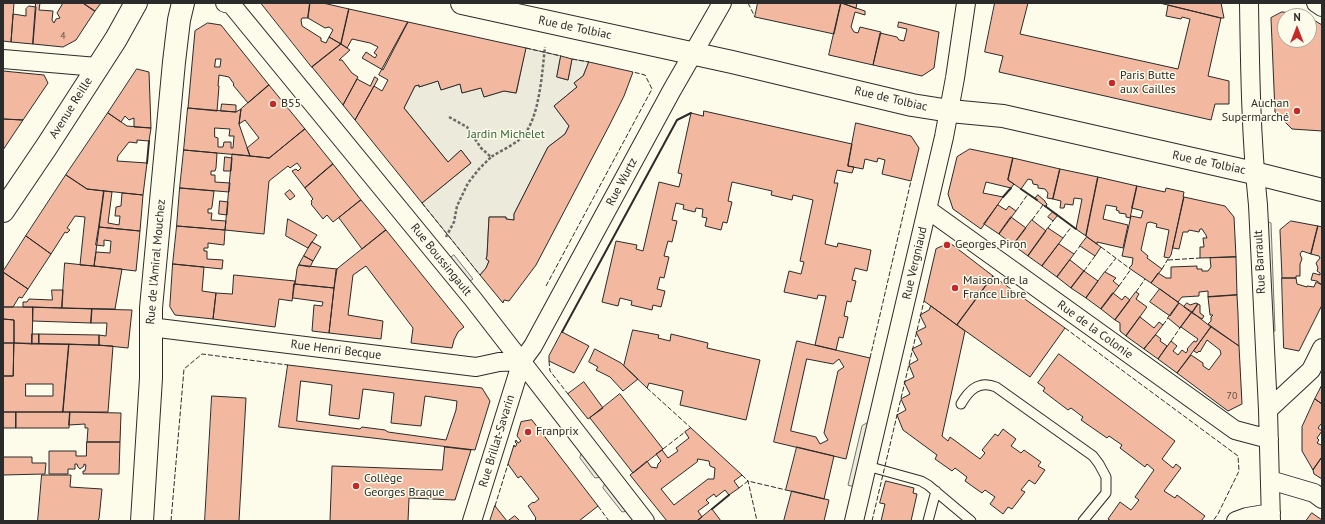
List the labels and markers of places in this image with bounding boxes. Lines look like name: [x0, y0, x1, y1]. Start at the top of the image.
place label: Paris Butte aux Cailles: [1120, 69, 1176, 97]
marker: Paris Butte aux Cailles: [1107, 78, 1117, 88]
place label: B55: [281, 97, 301, 111]
place label: Auchan Supermarché: [1222, 97, 1289, 125]
marker: B55: [268, 99, 278, 109]
marker: Auchan Supermarché: [1292, 106, 1302, 116]
place label: Georges Piron: [955, 238, 1027, 252]
marker: Georges Piron: [942, 240, 952, 250]
place label: Maison de la France Libre: [963, 274, 1028, 302]
marker: Maison de la France Libre: [950, 283, 960, 293]
place label: Franprix: [536, 425, 579, 439]
marker: Franprix: [523, 427, 533, 437]
place label: Collège Georges Braque: [364, 472, 445, 500]
marker: Collège Georges Braque: [351, 481, 361, 491]

